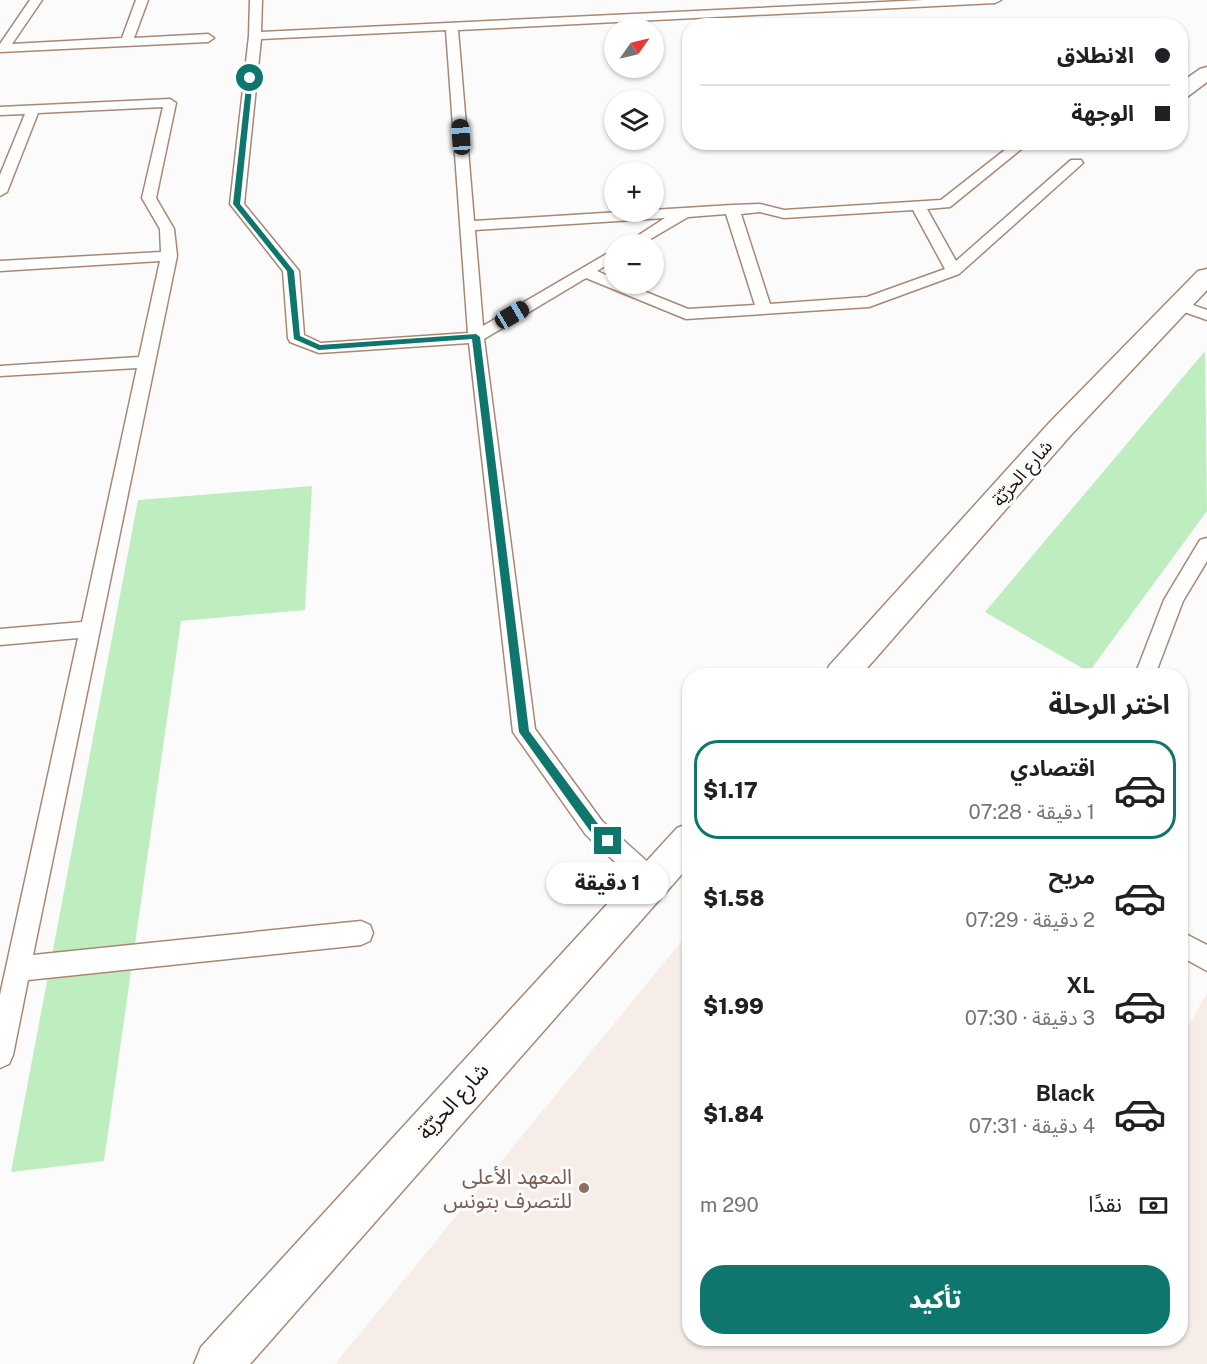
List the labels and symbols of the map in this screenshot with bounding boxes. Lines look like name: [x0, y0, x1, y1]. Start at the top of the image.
north arrow: [604, 18, 664, 78]
route start: [236, 64, 263, 91]
car: [451, 118, 471, 156]
car: [492, 298, 532, 332]
street label: شارع الحرّيّة: [988, 436, 1059, 513]
route end: [594, 827, 621, 854]
callout: 1 دقيقة: [546, 862, 670, 904]
street label: شارع الحرّيّة: [412, 1058, 496, 1146]
place label: المعهد الأعلى للتصرف بتونس: [443, 1164, 572, 1213]
marker: المعهد الأعلى للتصرف بتونس: [577, 1181, 591, 1195]

